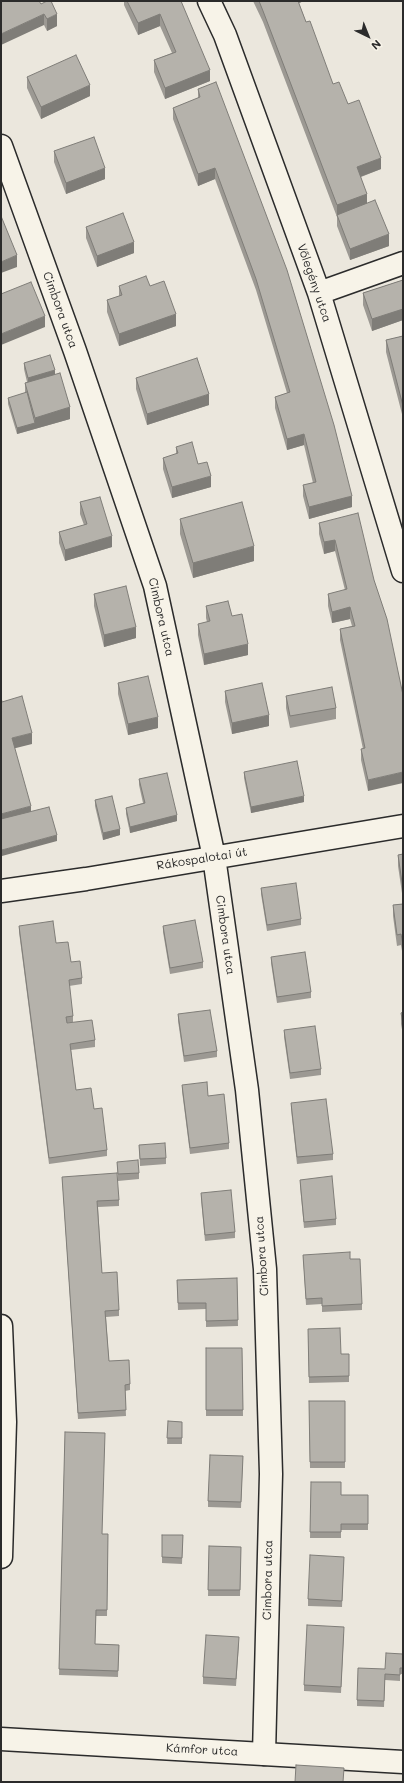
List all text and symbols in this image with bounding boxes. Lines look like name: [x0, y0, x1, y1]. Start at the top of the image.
north arrow: [348, 16, 388, 56]
text: N: [368, 37, 385, 53]
street label: Vőlegény utca: [294, 242, 334, 324]
street label: Cimbora utca: [40, 270, 80, 350]
street label: Cimbora utca: [145, 576, 177, 658]
street label: Rákospalotai út: [156, 845, 248, 873]
street label: Cimbora utca: [212, 894, 238, 976]
street label: Cimbora utca: [252, 1215, 272, 1297]
street label: Cimbora utca: [260, 1540, 276, 1620]
street label: Kámfor utca: [165, 1741, 239, 1759]

